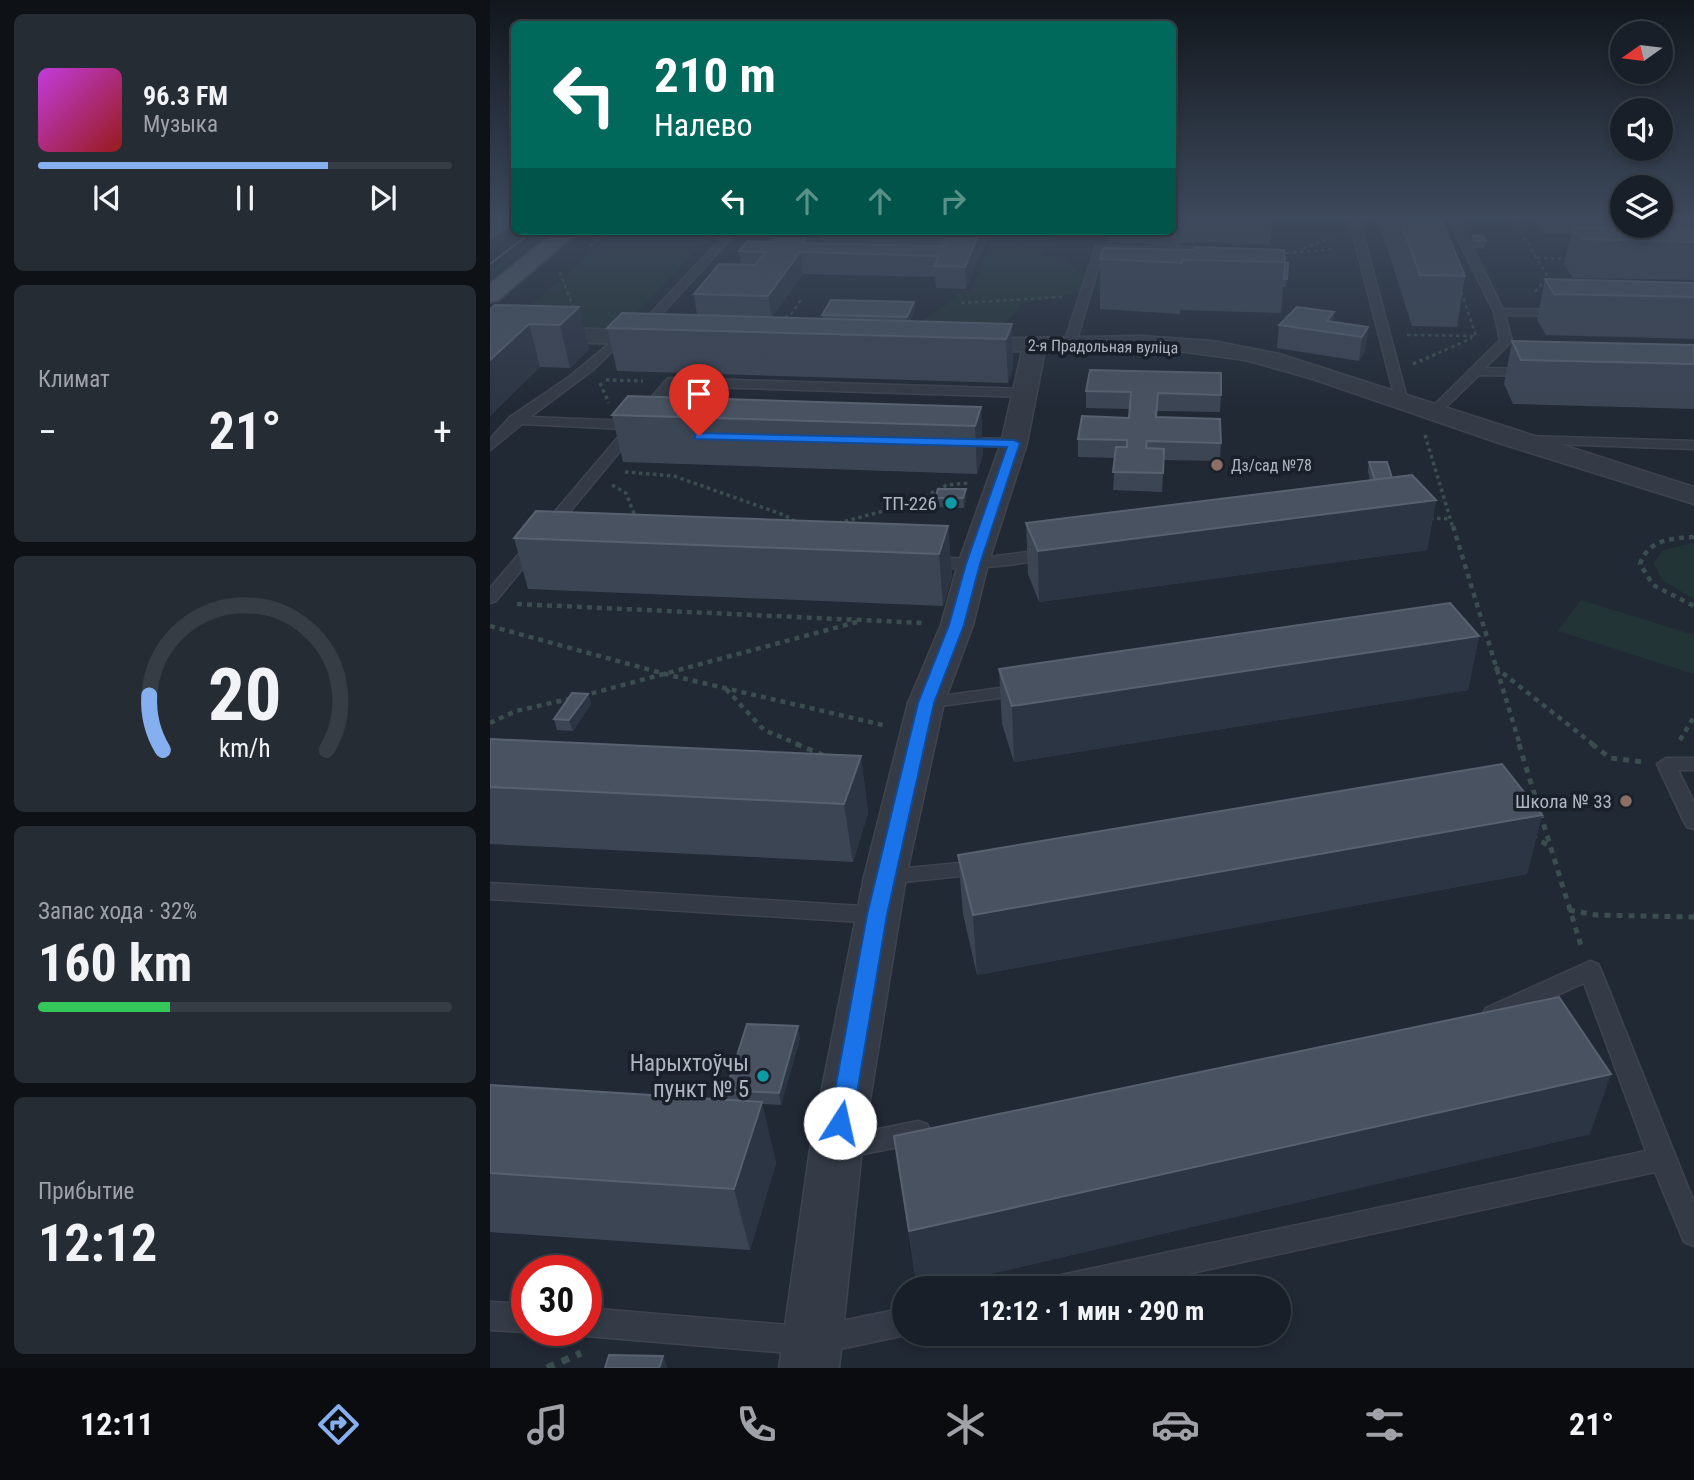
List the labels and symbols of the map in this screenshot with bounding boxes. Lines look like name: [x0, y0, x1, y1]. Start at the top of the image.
north arrow: [1610, 21, 1673, 84]
street label: 2-я Прадольная вуліца: [1028, 336, 1178, 357]
pin: [669, 364, 729, 436]
place label: Дз/сад №78: [1231, 456, 1312, 475]
marker: Дз/сад №78: [1209, 457, 1225, 473]
place label: ТП-226: [882, 492, 937, 515]
marker: ТП-226: [943, 495, 959, 511]
place label: Школа № 33: [1515, 790, 1612, 813]
marker: Школа № 33: [1618, 793, 1634, 809]
place label: Нарыхтоўчы пункт № 5: [630, 1050, 749, 1103]
marker: Нарыхтоўчы пункт № 5: [755, 1068, 771, 1084]
position arrow: [803, 1086, 877, 1160]
speed limit sign: 30: [511, 1255, 602, 1346]

